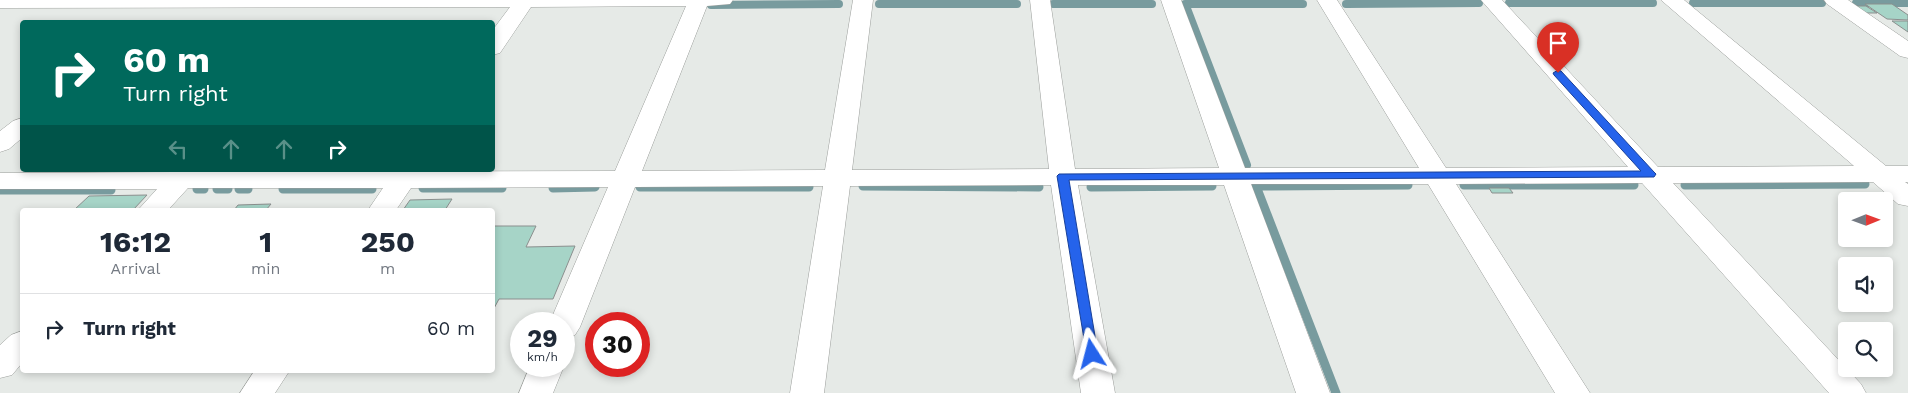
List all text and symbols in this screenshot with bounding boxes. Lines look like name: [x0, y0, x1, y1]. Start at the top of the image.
pin: [1537, 22, 1579, 73]
icon: arrive: [1544, 29, 1572, 57]
text: 60 m: [123, 39, 210, 81]
icon: right: [40, 40, 105, 105]
text: Turn right: [123, 81, 228, 106]
icon: left: [164, 135, 192, 163]
icon: ahead: [217, 135, 245, 163]
icon: ahead: [270, 135, 298, 163]
icon: right: [323, 135, 351, 163]
north arrow: [1838, 192, 1892, 248]
map controls: [1838, 192, 1893, 377]
text: 16:12: [100, 224, 171, 259]
text: 1: [259, 224, 272, 259]
text: 250: [360, 224, 415, 259]
button: sound: [1838, 257, 1893, 312]
text: Arrival: [111, 259, 161, 278]
text: min: [251, 259, 280, 278]
text: m: [380, 259, 395, 278]
speed limit sign: 30: [585, 312, 650, 377]
icon: right: [40, 315, 68, 343]
text: Turn right: [83, 317, 176, 340]
text: 60 m: [427, 317, 475, 340]
button: search: [1838, 322, 1893, 377]
text: 29: [527, 324, 558, 353]
position arrow: [1065, 327, 1117, 379]
text: km/h: [527, 350, 558, 364]

